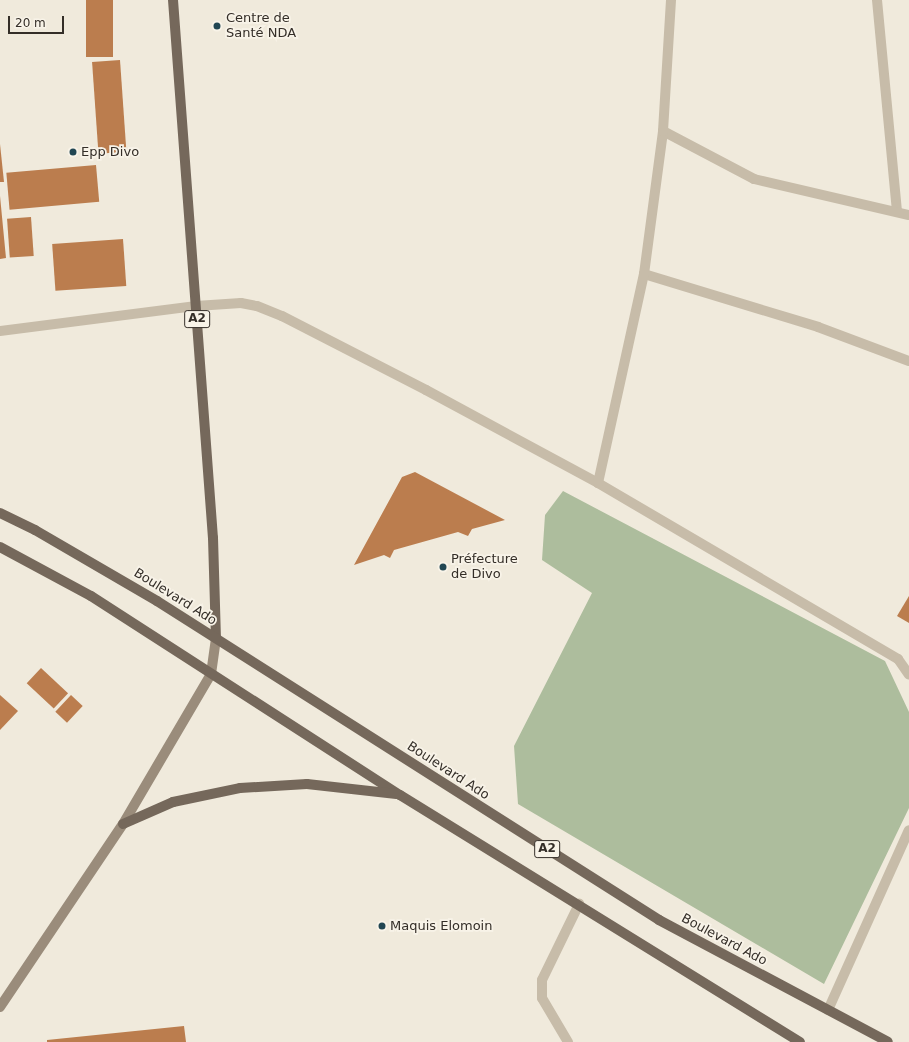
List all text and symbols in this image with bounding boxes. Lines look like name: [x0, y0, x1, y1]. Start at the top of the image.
scale bar: [10, 8, 66, 34]
place label: Centre de Santé NDA: [226, 11, 296, 42]
text: 20 m: [15, 16, 46, 30]
marker: Centre de Santé NDA: [211, 20, 223, 32]
place label: Epp Divo: [81, 144, 139, 160]
marker: Epp Divo: [68, 147, 78, 157]
road number: A2: [184, 309, 210, 329]
place label: Préfecture de Divo: [451, 552, 518, 583]
marker: Préfecture de Divo: [438, 562, 448, 572]
street label: Boulevard Ado: [131, 565, 219, 629]
street label: Boulevard Ado: [404, 739, 492, 803]
road number: A2: [534, 839, 560, 859]
street label: Boulevard Ado: [679, 911, 769, 969]
place label: Maquis Elomoin: [390, 918, 492, 934]
marker: Maquis Elomoin: [377, 921, 387, 931]

